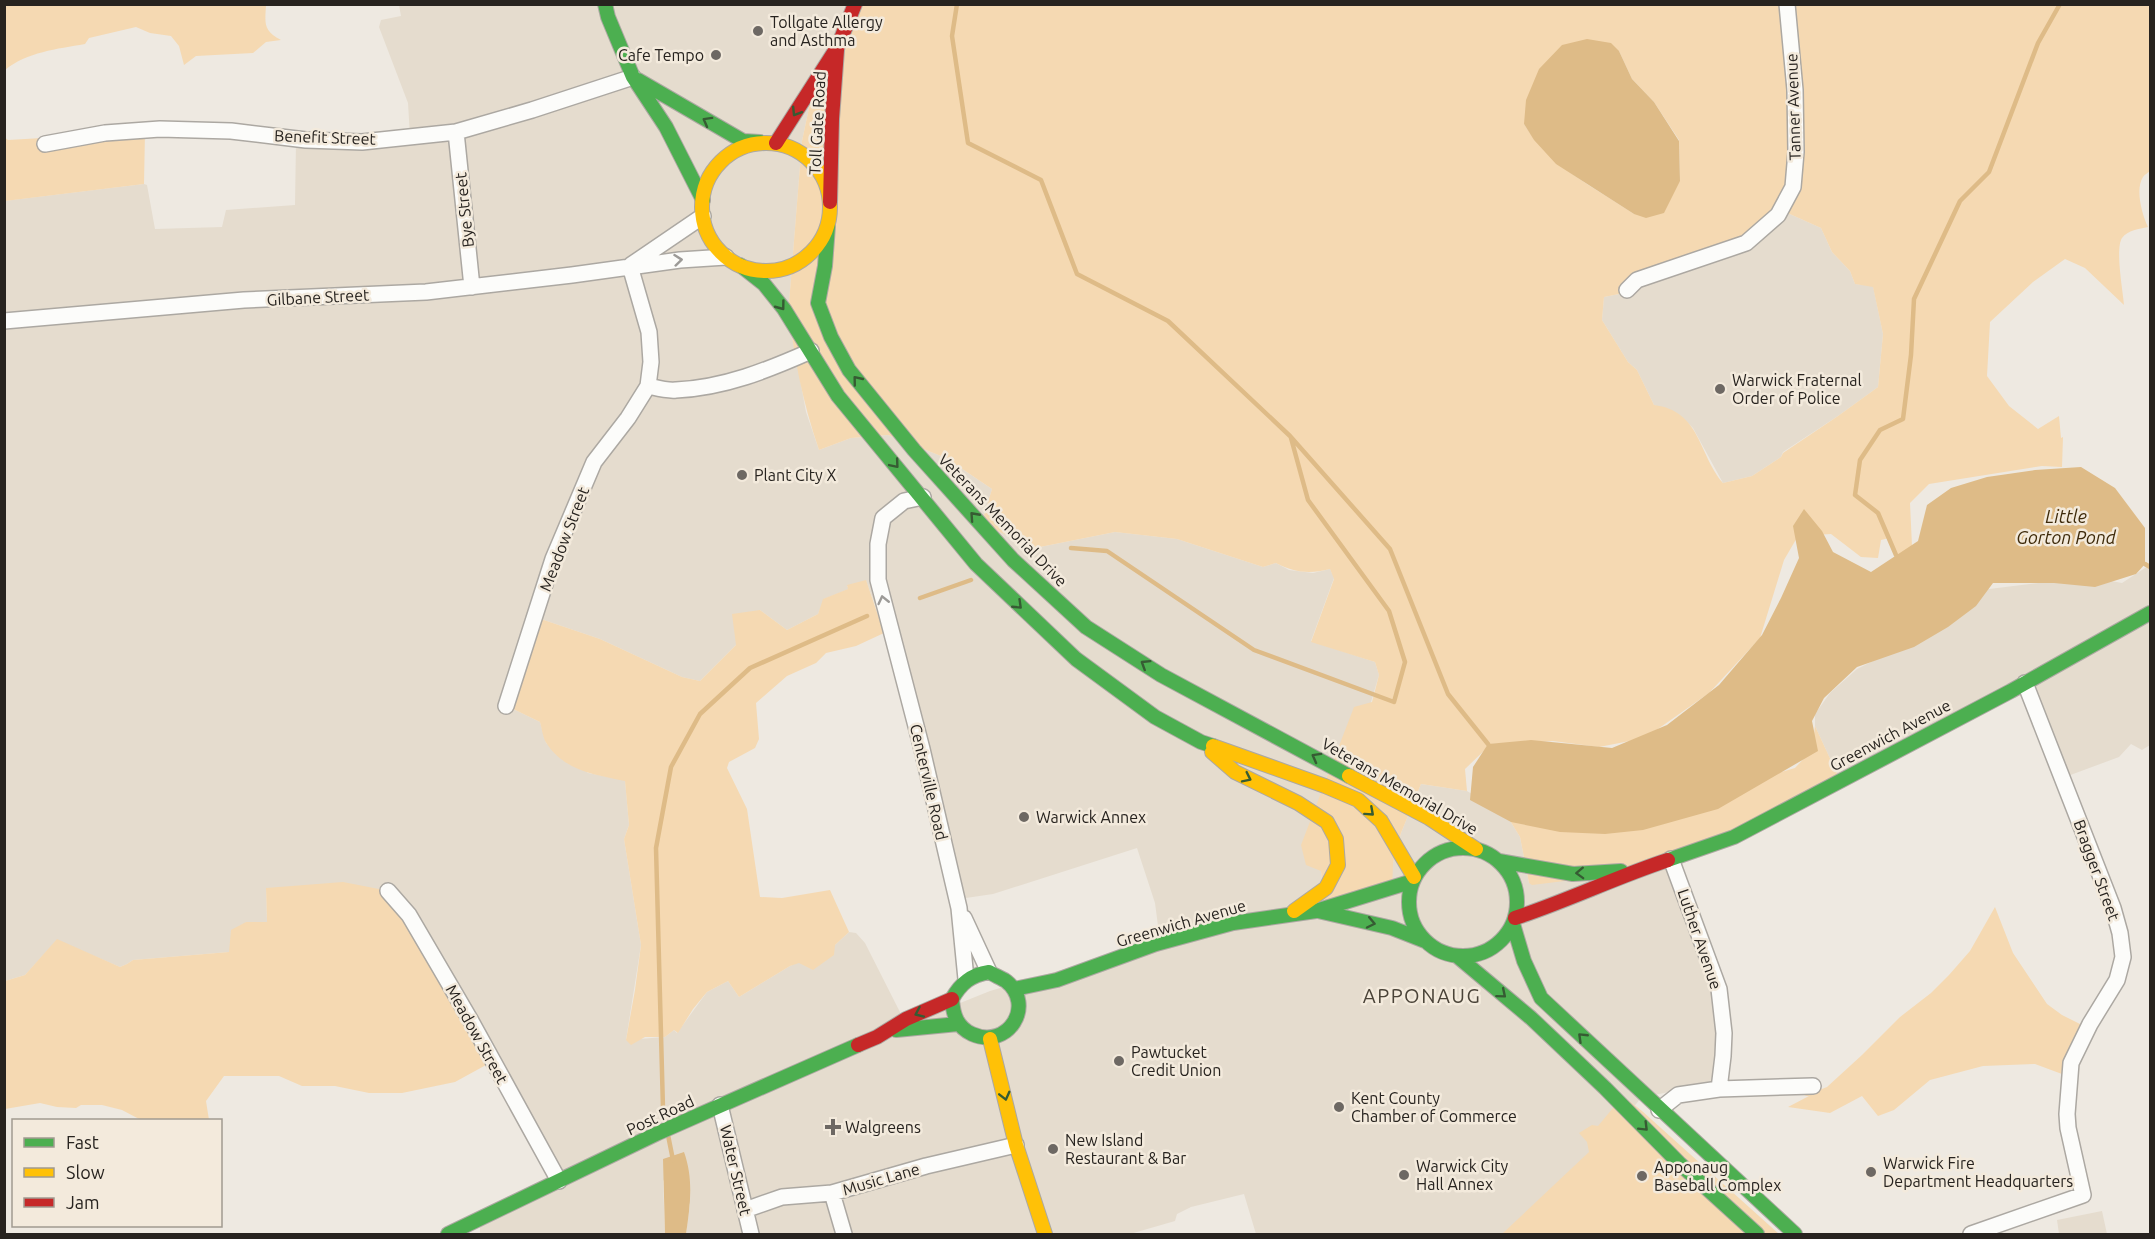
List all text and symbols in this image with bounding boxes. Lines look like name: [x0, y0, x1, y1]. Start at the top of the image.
place label: Tollgate Allergy and Asthma: [770, 13, 883, 49]
marker: Tollgate Allergy and Asthma: [751, 24, 765, 38]
place label: Cafe Tempo: [618, 46, 704, 64]
marker: Cafe Tempo: [709, 48, 723, 62]
street label: Tanner Avenue: [1782, 53, 1804, 161]
street label: Toll Gate Road: [805, 71, 829, 175]
one-way arrow: [791, 106, 803, 116]
one-way arrow: [703, 117, 713, 128]
street label: Benefit Street: [274, 126, 377, 148]
street label: Bye Street: [451, 171, 477, 248]
one-way arrow: [673, 254, 683, 267]
street label: Gilbane Street: [266, 285, 370, 309]
one-way arrow: [773, 299, 784, 310]
place label: Warwick Fraternal Order of Police: [1732, 371, 1862, 407]
one-way arrow: [854, 375, 865, 386]
marker: Warwick Fraternal Order of Police: [1713, 382, 1727, 396]
street label: Veterans Memorial Drive: [935, 450, 1071, 590]
one-way arrow: [888, 457, 899, 468]
place label: Plant City X: [754, 466, 836, 484]
marker: Plant City X: [735, 468, 749, 482]
street label: Meadow Street: [536, 484, 592, 594]
water label: Little Gorton Pond: [2016, 506, 2117, 547]
one-way arrow: [970, 513, 981, 523]
one-way arrow: [878, 595, 891, 605]
one-way arrow: [1011, 597, 1022, 608]
one-way arrow: [1140, 661, 1151, 672]
street label: Greenwich Avenue: [1827, 696, 1953, 774]
street label: Centerville Road: [907, 722, 951, 842]
street label: Veterans Memorial Drive: [1319, 734, 1481, 838]
one-way arrow: [1312, 753, 1322, 764]
one-way arrow: [1240, 770, 1251, 782]
one-way arrow: [1364, 805, 1374, 816]
place label: Warwick Annex: [1036, 808, 1146, 826]
marker: Warwick Annex: [1017, 810, 1031, 824]
street label: Bragger Street: [2070, 817, 2124, 924]
one-way arrow: [1575, 867, 1584, 880]
street label: Luther Avenue: [1674, 886, 1726, 992]
street label: Greenwich Avenue: [1114, 896, 1248, 950]
one-way arrow: [1366, 916, 1376, 929]
street label: Meadow Street: [442, 981, 512, 1087]
district label: APPONAUG: [1363, 984, 1481, 1007]
one-way arrow: [1495, 986, 1506, 997]
one-way arrow: [914, 1006, 925, 1018]
one-way arrow: [1578, 1033, 1589, 1044]
place label: Pawtucket Credit Union: [1131, 1043, 1221, 1079]
marker: Pawtucket Credit Union: [1112, 1054, 1126, 1068]
place label: Kent County Chamber of Commerce: [1351, 1089, 1517, 1125]
one-way arrow: [997, 1090, 1010, 1100]
street label: Post Road: [623, 1092, 697, 1138]
marker: Kent County Chamber of Commerce: [1332, 1100, 1346, 1114]
place label: Walgreens: [845, 1118, 921, 1136]
legend: [12, 1119, 222, 1227]
marker: Walgreens: [826, 1120, 840, 1134]
one-way arrow: [1636, 1120, 1647, 1131]
street label: Water Street: [717, 1123, 755, 1218]
place label: New Island Restaurant & Bar: [1065, 1131, 1186, 1167]
text: Fast: [66, 1132, 99, 1152]
marker: New Island Restaurant & Bar: [1046, 1142, 1060, 1156]
place label: Warwick Fire Department Headquarters: [1883, 1154, 2073, 1190]
place label: Warwick City Hall Annex: [1416, 1157, 1509, 1193]
place label: Apponaug Baseball Complex: [1654, 1158, 1781, 1194]
street label: Music Lane: [840, 1159, 922, 1199]
text: Slow: [66, 1162, 105, 1182]
marker: Warwick Fire Department Headquarters: [1864, 1165, 1878, 1179]
marker: Warwick City Hall Annex: [1397, 1168, 1411, 1182]
marker: Apponaug Baseball Complex: [1635, 1169, 1649, 1183]
text: Jam: [66, 1192, 100, 1212]

